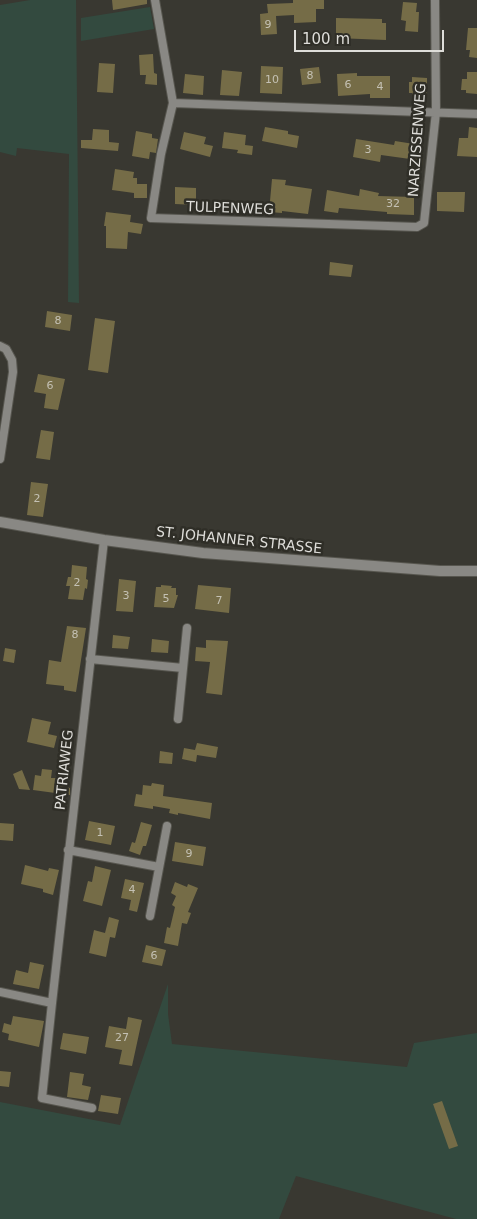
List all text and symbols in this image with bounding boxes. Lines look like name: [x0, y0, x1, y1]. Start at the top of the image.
house number: 9: [265, 18, 271, 32]
scale bar: [297, 20, 447, 52]
text: 100 m: [302, 30, 350, 48]
house number: 8: [307, 69, 313, 83]
house number: 10: [265, 73, 279, 87]
house number: 6: [345, 78, 351, 92]
house number: 4: [377, 80, 383, 94]
street label: NARZISSENWEG: [406, 82, 430, 198]
house number: 3: [365, 143, 371, 157]
house number: 32: [386, 197, 400, 211]
street label: TULPENWEG: [186, 199, 274, 219]
house number: 8: [55, 314, 61, 328]
house number: 6: [47, 379, 53, 393]
house number: 2: [34, 492, 40, 506]
street label: ST. JOHANNER STRASSE: [155, 524, 323, 558]
house number: 2: [74, 576, 80, 590]
house number: 3: [123, 589, 129, 603]
house number: 5: [163, 592, 169, 606]
house number: 7: [216, 594, 222, 608]
house number: 8: [72, 628, 78, 642]
street label: PATRIAWEG: [52, 729, 78, 811]
house number: 1: [97, 826, 103, 840]
house number: 9: [186, 847, 192, 861]
house number: 4: [129, 883, 135, 897]
house number: 6: [151, 949, 157, 963]
house number: 27: [115, 1031, 129, 1045]

